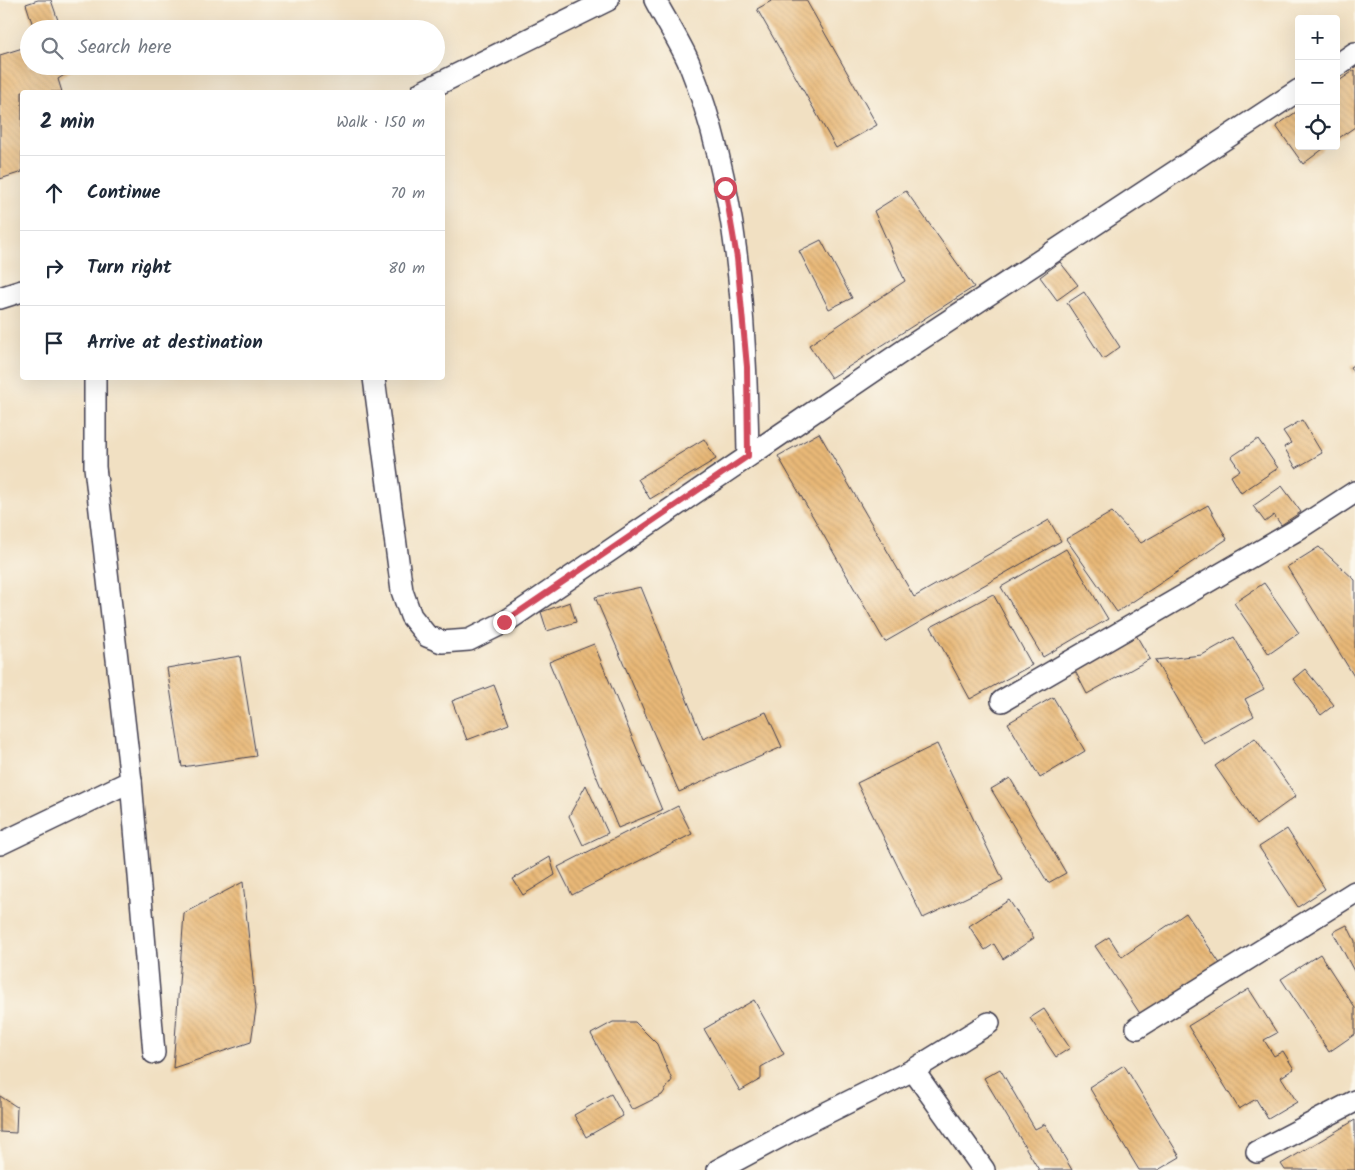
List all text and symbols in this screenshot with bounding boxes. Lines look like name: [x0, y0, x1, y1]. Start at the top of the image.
map controls: [1295, 15, 1340, 150]
button: +: [1295, 15, 1340, 60]
search box: [20, 20, 445, 75]
text: Search here: [78, 33, 172, 63]
icon: search: [38, 34, 66, 62]
button: −: [1295, 60, 1340, 105]
button: locate: [1295, 105, 1340, 150]
text: 2 min: [40, 106, 95, 139]
text: Walk · 150 m: [336, 110, 425, 135]
route start: [714, 177, 737, 200]
text: Continue: [87, 178, 160, 208]
icon: ahead: [40, 179, 68, 207]
text: 70 m: [390, 181, 425, 206]
text: Turn right: [87, 253, 172, 283]
icon: right: [40, 254, 68, 282]
text: 80 m: [388, 256, 425, 281]
text: Arrive at destination: [87, 328, 263, 358]
icon: arrive: [40, 329, 68, 357]
route end: [493, 611, 516, 634]

